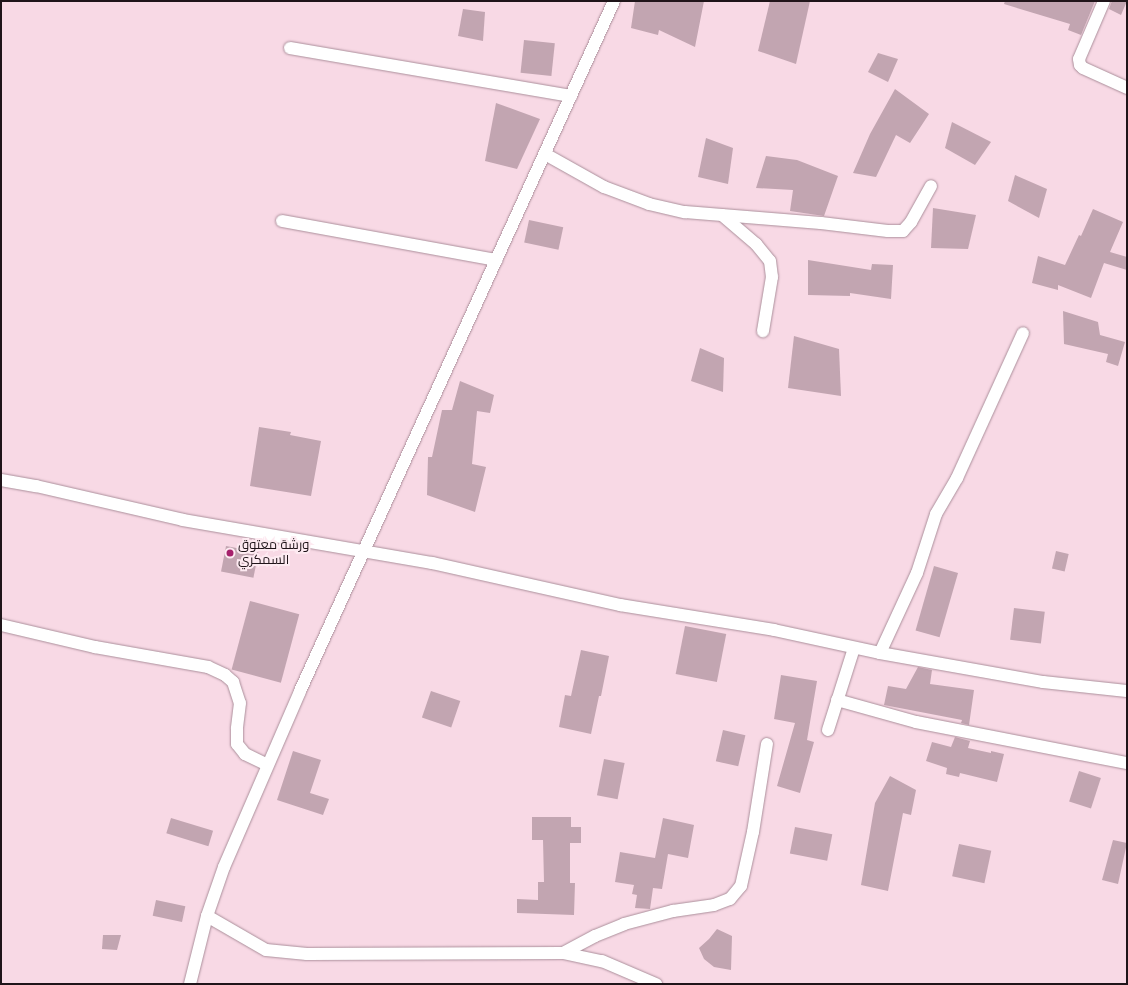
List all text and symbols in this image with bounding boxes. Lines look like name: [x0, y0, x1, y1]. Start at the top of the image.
place label: ورشة معتوق السمكري: [238, 538, 309, 569]
marker: ورشة معتوق السمكري: [225, 548, 235, 558]

